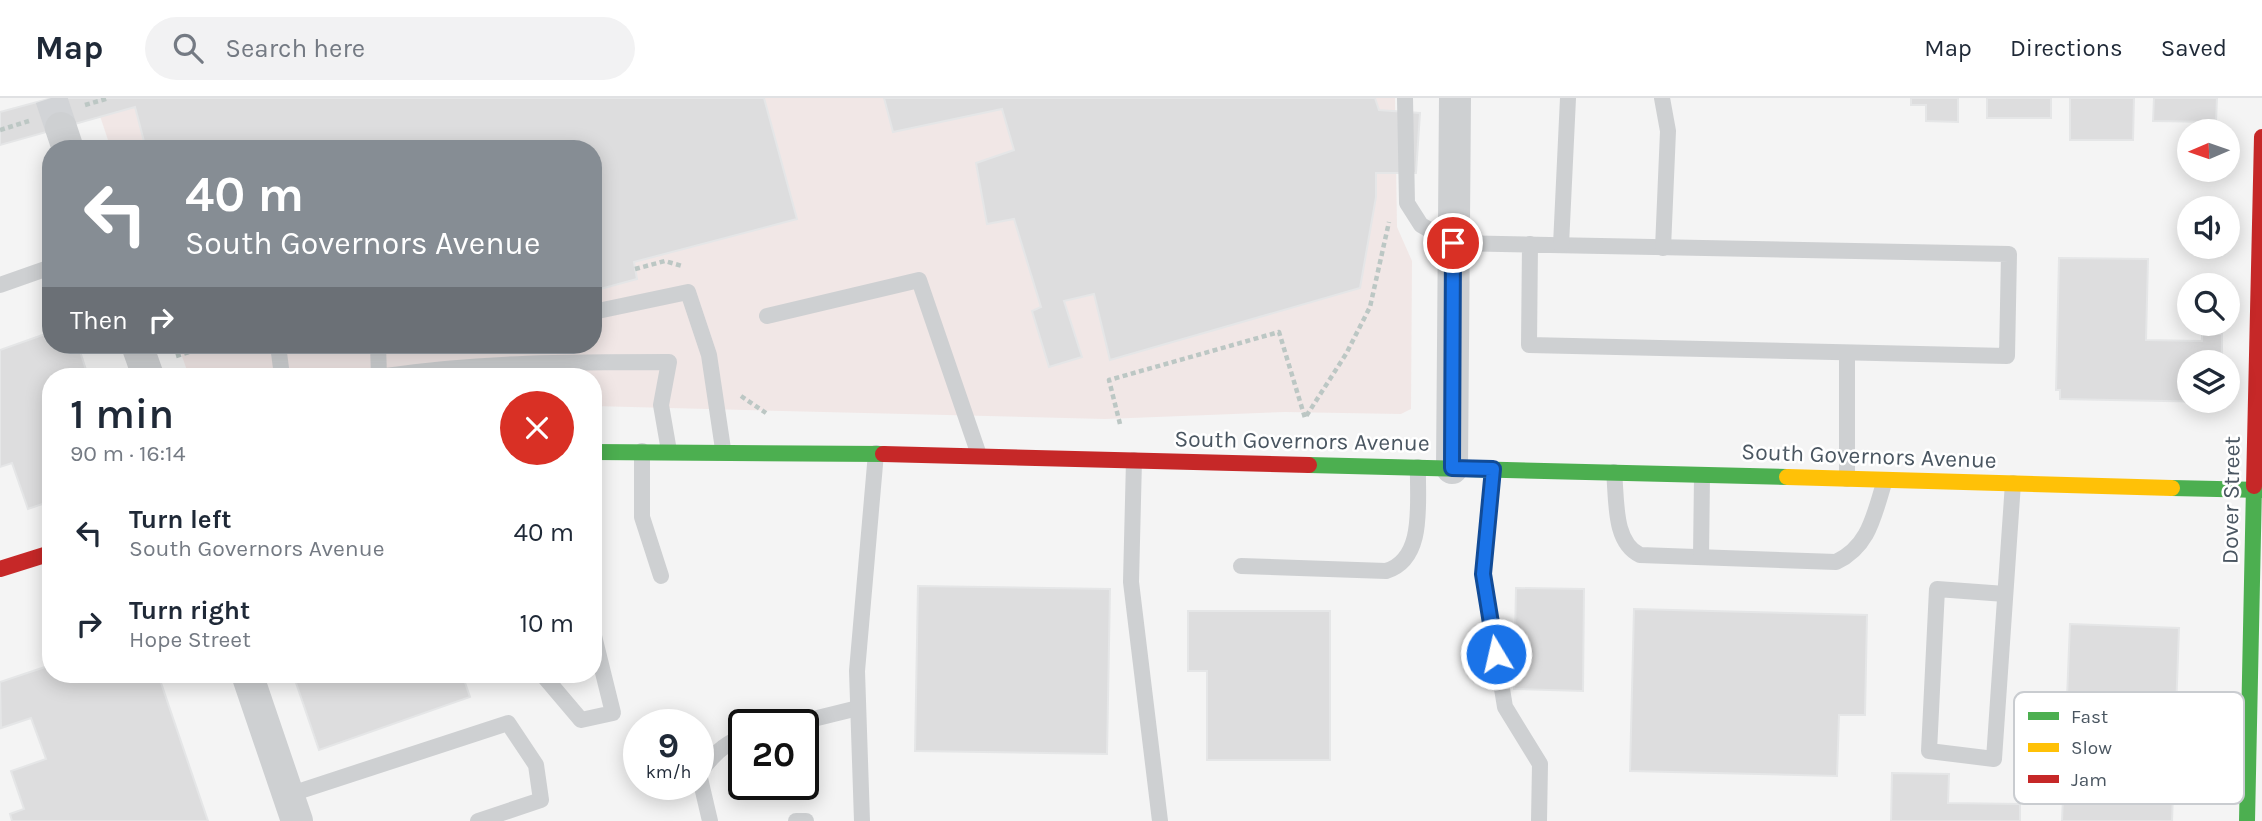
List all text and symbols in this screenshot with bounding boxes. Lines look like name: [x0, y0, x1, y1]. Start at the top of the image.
search box: [145, 17, 635, 80]
text: Map: [35, 29, 103, 67]
icon: search: [169, 29, 207, 67]
text: Search here: [225, 33, 365, 64]
text: Map: [1924, 34, 1972, 62]
text: Directions: [2010, 34, 2123, 62]
text: Saved: [2161, 34, 2227, 62]
north arrow: [2177, 119, 2240, 182]
map controls: [2177, 119, 2240, 413]
text: 40 m: [185, 166, 304, 223]
icon: left: [70, 168, 161, 259]
button: sound: [2177, 196, 2240, 259]
pin: [1423, 213, 1483, 273]
icon: arrive: [1434, 224, 1472, 262]
text: South Governors Avenue: [185, 225, 540, 262]
button: search: [2177, 273, 2240, 336]
icon: right: [142, 301, 180, 339]
text: Then: [70, 305, 128, 336]
button: layers: [2177, 350, 2240, 413]
text: 1 min: [70, 389, 174, 439]
button: close: [500, 391, 574, 465]
street label: South Governors Avenue: [1174, 425, 1430, 457]
street label: Dover Street: [2216, 435, 2246, 564]
street label: South Governors Avenue: [1741, 438, 1997, 474]
text: 90 m · 16:14: [70, 440, 186, 467]
text: Turn left: [129, 504, 231, 535]
icon: left: [70, 514, 108, 552]
text: 40 m: [514, 517, 574, 548]
text: South Governors Avenue: [129, 535, 384, 562]
text: Turn right: [129, 595, 250, 626]
icon: right: [70, 605, 108, 643]
text: 10 m: [519, 608, 574, 639]
position arrow: [1459, 617, 1533, 691]
text: Hope Street: [129, 626, 251, 653]
legend: [2014, 692, 2244, 804]
text: Fast: [2071, 706, 2108, 728]
speed limit sign: 20: [728, 709, 819, 800]
text: 9: [658, 725, 679, 766]
text: Slow: [2071, 737, 2112, 759]
text: km/h: [646, 761, 691, 783]
text: Jam: [2071, 769, 2107, 791]

